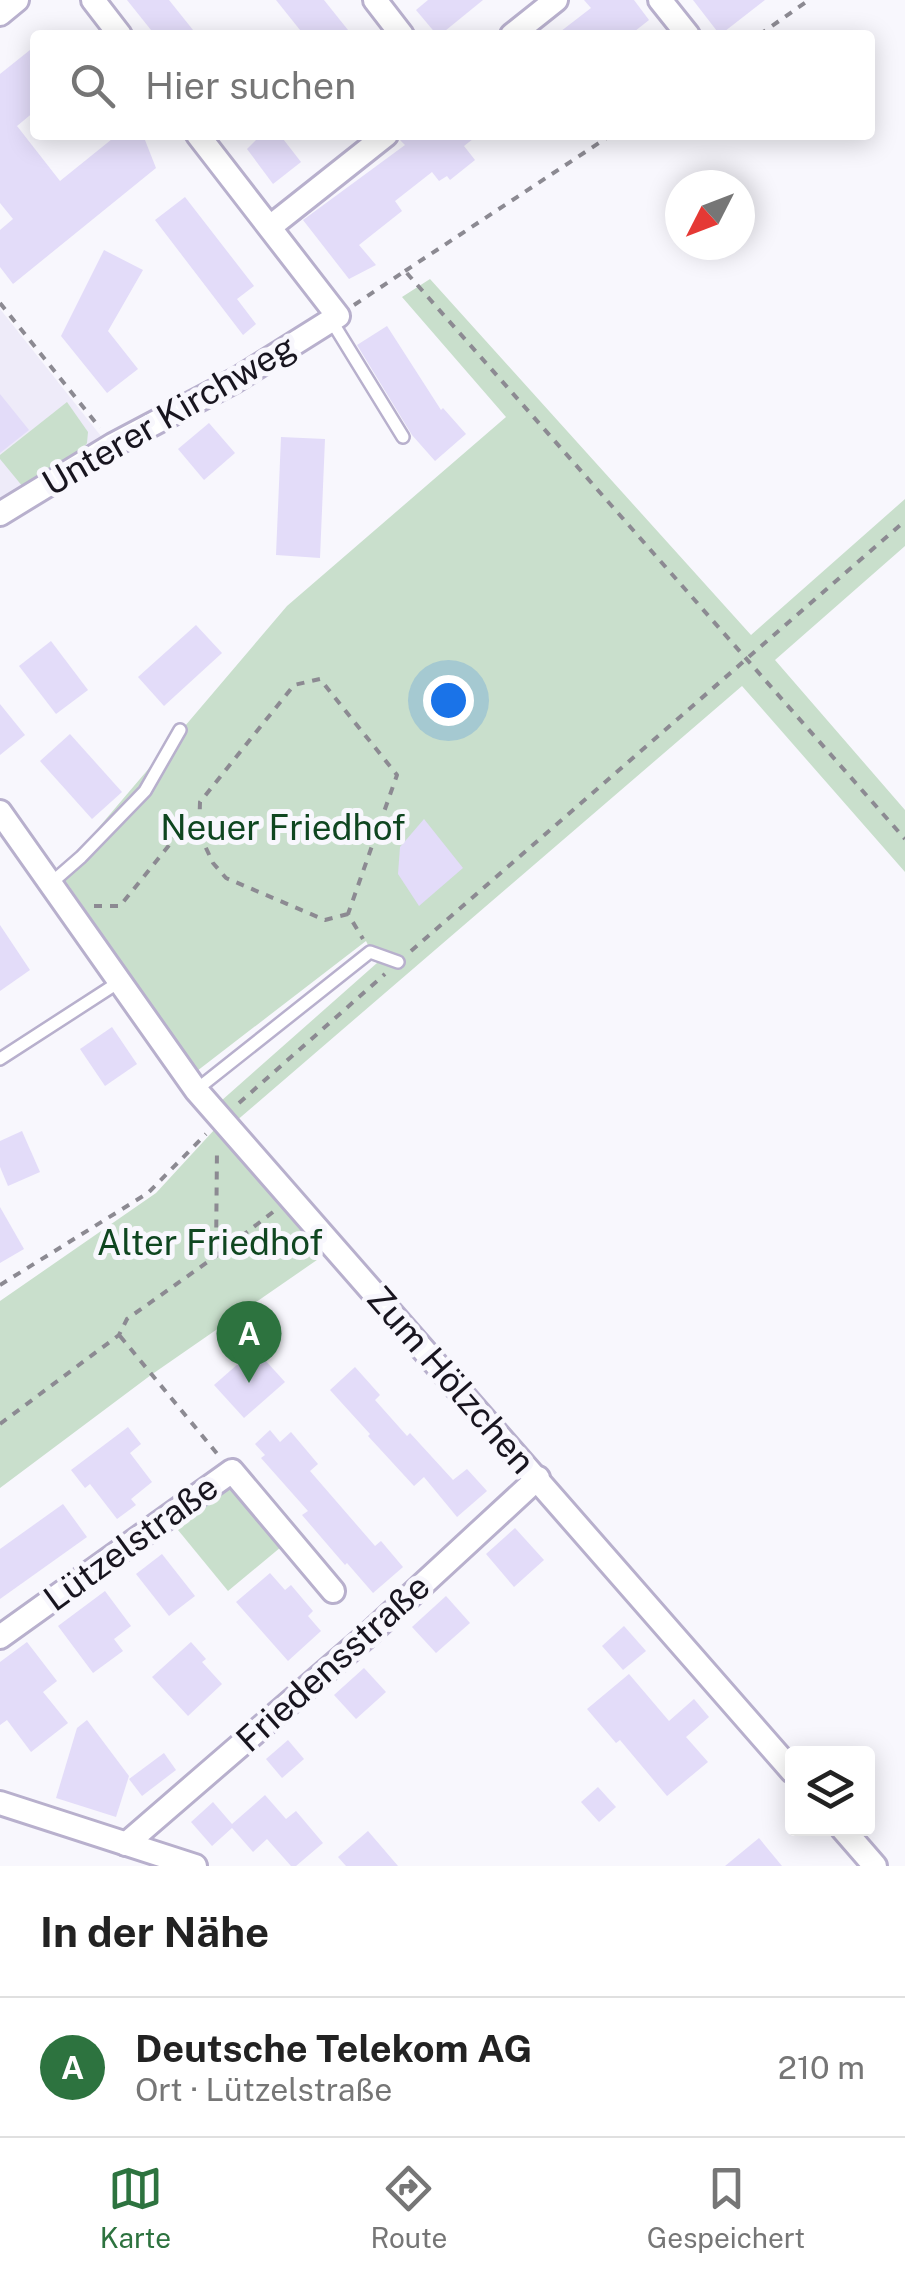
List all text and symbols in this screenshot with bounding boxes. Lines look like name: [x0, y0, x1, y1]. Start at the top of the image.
search box: [30, 30, 875, 140]
icon: search: [65, 58, 120, 113]
text: Hier suchen: [145, 63, 356, 108]
north arrow: [665, 170, 755, 260]
street label: Unterer Kirchweg: [35, 325, 303, 504]
your location: [423, 675, 474, 726]
park label: Neuer Friedhof: [160, 807, 406, 848]
park label: Alter Friedhof: [97, 1222, 323, 1263]
street label: Zum Hölzchen: [359, 1278, 544, 1482]
pin: A: [216, 1300, 282, 1383]
street label: Lützelstraße: [36, 1466, 226, 1619]
street label: Friedensstraße: [228, 1565, 437, 1760]
map controls: [785, 1746, 875, 1836]
button: layers: [785, 1746, 875, 1836]
text: In der Nähe: [40, 1907, 269, 1956]
text: Deutsche Telekom AG: [135, 2026, 532, 2071]
text: A: [61, 2049, 84, 2086]
text: 210 m: [778, 2049, 865, 2086]
text: Ort · Lützelstraße: [135, 2071, 392, 2108]
tab: Karte: [100, 2161, 171, 2254]
tab: Route: [370, 2161, 447, 2254]
tab: Gespeichert: [647, 2161, 805, 2254]

